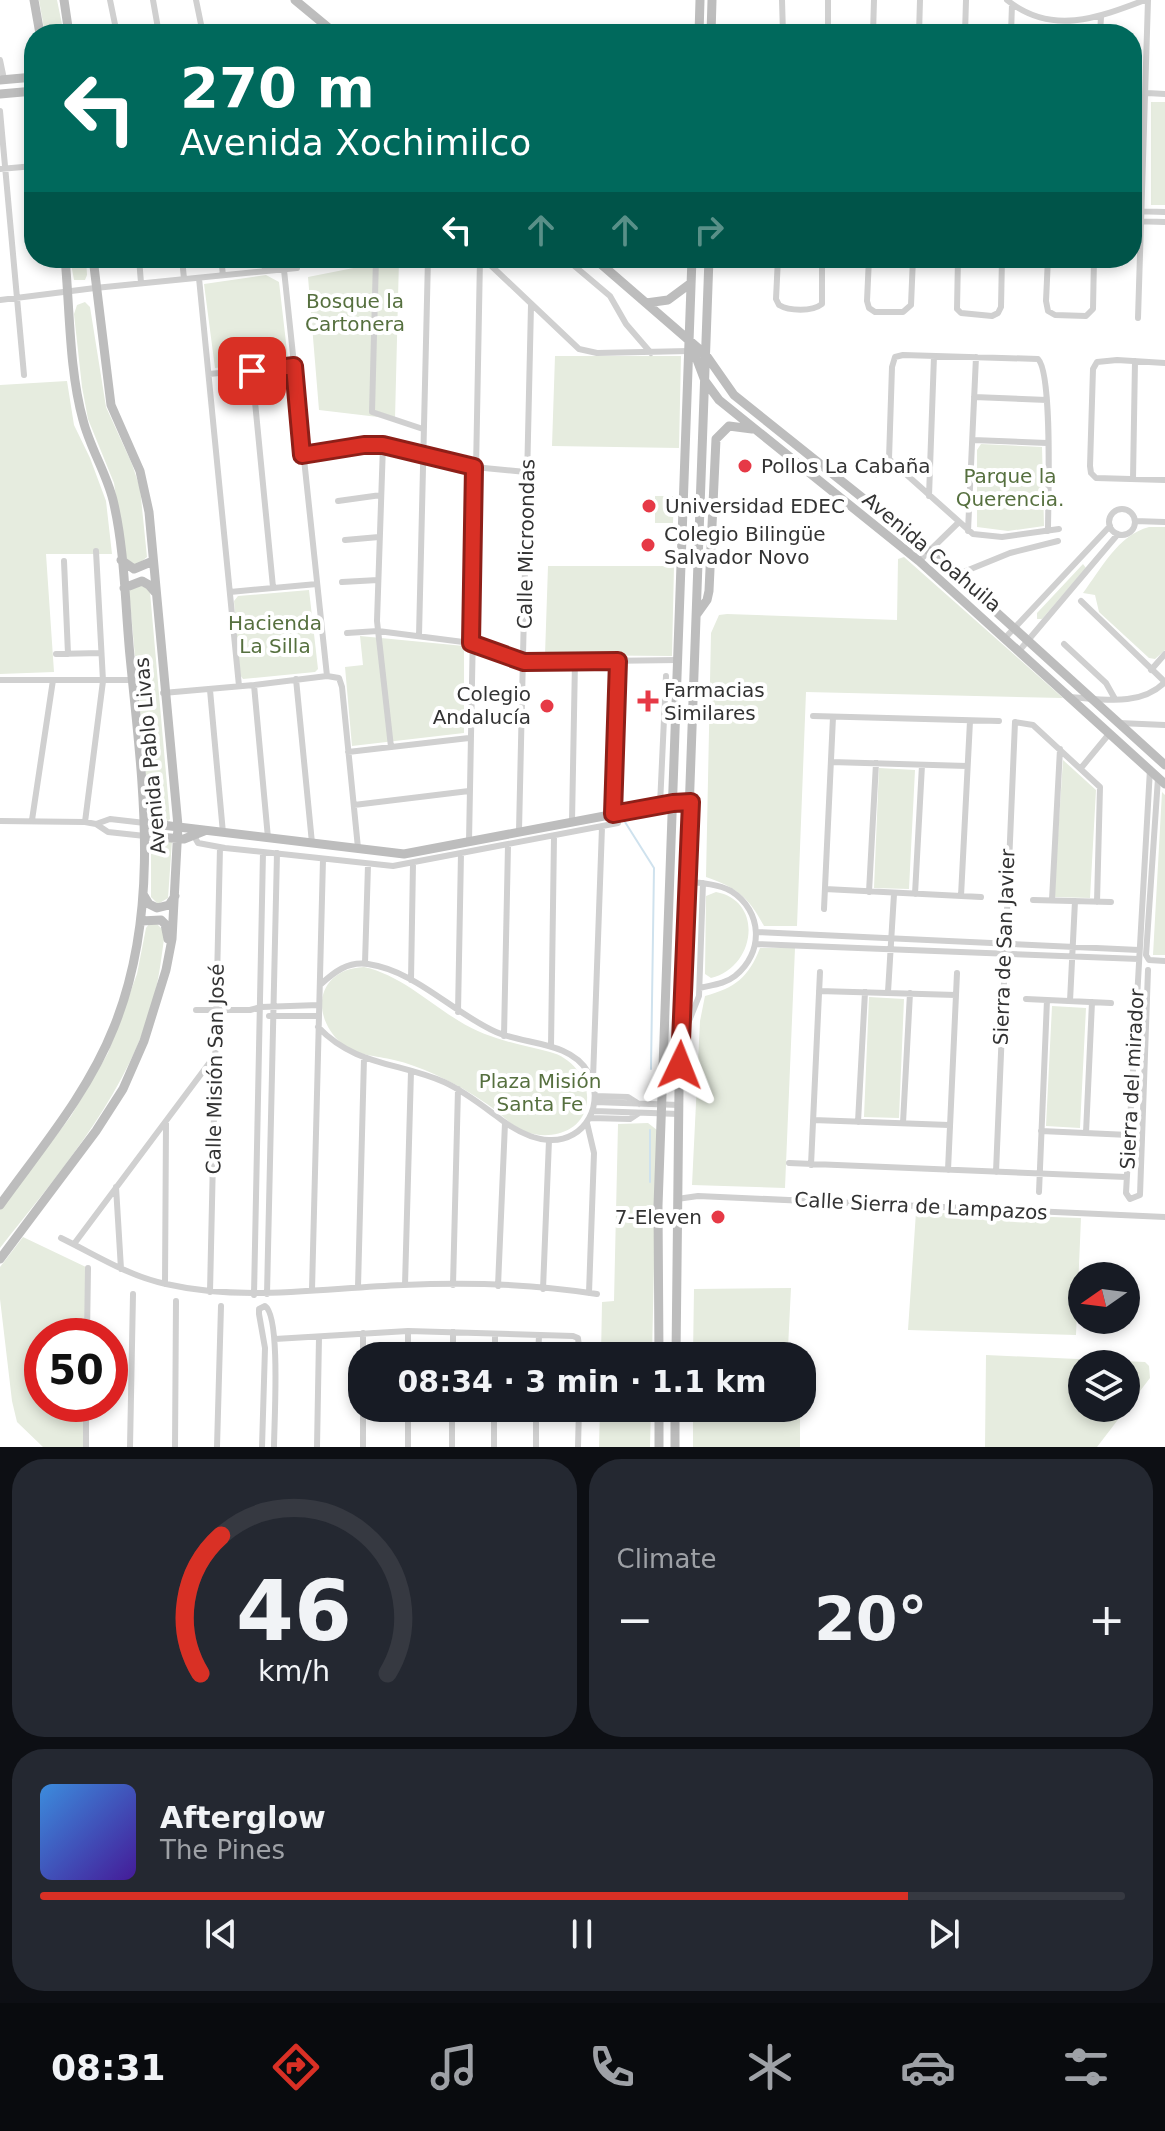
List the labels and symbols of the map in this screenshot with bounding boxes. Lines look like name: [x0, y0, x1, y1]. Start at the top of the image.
park label: Bosque la Cartonera: [305, 289, 405, 336]
pin: [218, 337, 286, 405]
place label: Pollos La Cabaña: [761, 454, 931, 478]
marker: Pollos La Cabaña: [736, 457, 754, 475]
street label: Calle Microondas: [513, 459, 539, 629]
park label: Parque la Querencia.: [956, 464, 1064, 511]
street label: Avenida Coahuila: [858, 487, 1006, 617]
place label: Universidad EDEC: [665, 494, 845, 518]
marker: Universidad EDEC: [640, 497, 658, 515]
place label: Colegio Bilingüe Salvador Novo: [664, 522, 826, 569]
marker: Colegio Bilingüe Salvador Novo: [639, 536, 657, 554]
park label: Hacienda La Silla: [228, 611, 322, 658]
street label: Avenida Pablo Livas: [129, 656, 171, 856]
place label: Farmacias Similares: [664, 678, 765, 725]
place label: Colegio Andalucía: [433, 682, 531, 729]
marker: Farmacias Similares: [639, 692, 657, 710]
marker: Colegio Andalucía: [538, 697, 556, 715]
street label: Sierra de San Javier: [989, 848, 1019, 1046]
street label: Calle Misión San José: [201, 963, 229, 1175]
street label: Sierra del mirador: [1115, 987, 1149, 1170]
position arrow: [638, 1023, 722, 1107]
park label: Plaza Misión Santa Fe: [479, 1069, 601, 1116]
street label: Calle Sierra de Lampazos: [794, 1187, 1048, 1225]
place label: 7-Eleven: [615, 1205, 702, 1229]
marker: 7-Eleven: [709, 1208, 727, 1226]
north arrow: [1068, 1262, 1140, 1334]
speed limit sign: 50: [24, 1318, 128, 1422]

